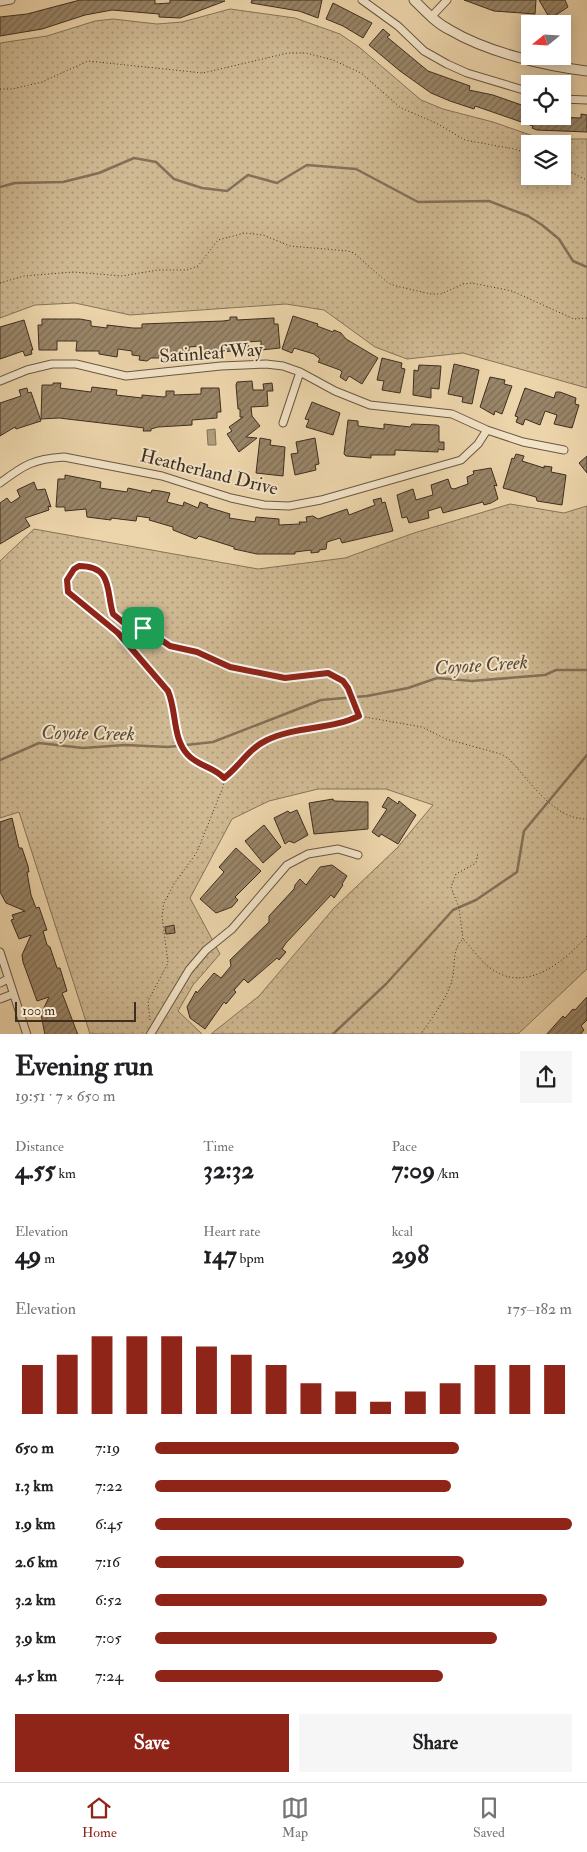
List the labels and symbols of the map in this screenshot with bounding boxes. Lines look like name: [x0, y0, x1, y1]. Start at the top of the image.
north arrow: [521, 15, 571, 65]
street label: Satinleaf Way: [158, 337, 264, 369]
street label: Heatherland Drive: [137, 443, 281, 501]
pin: [122, 607, 164, 649]
water label: Coyote Creek: [433, 649, 529, 681]
water label: Coyote Creek: [41, 720, 135, 746]
scale bar: [15, 999, 136, 1023]

